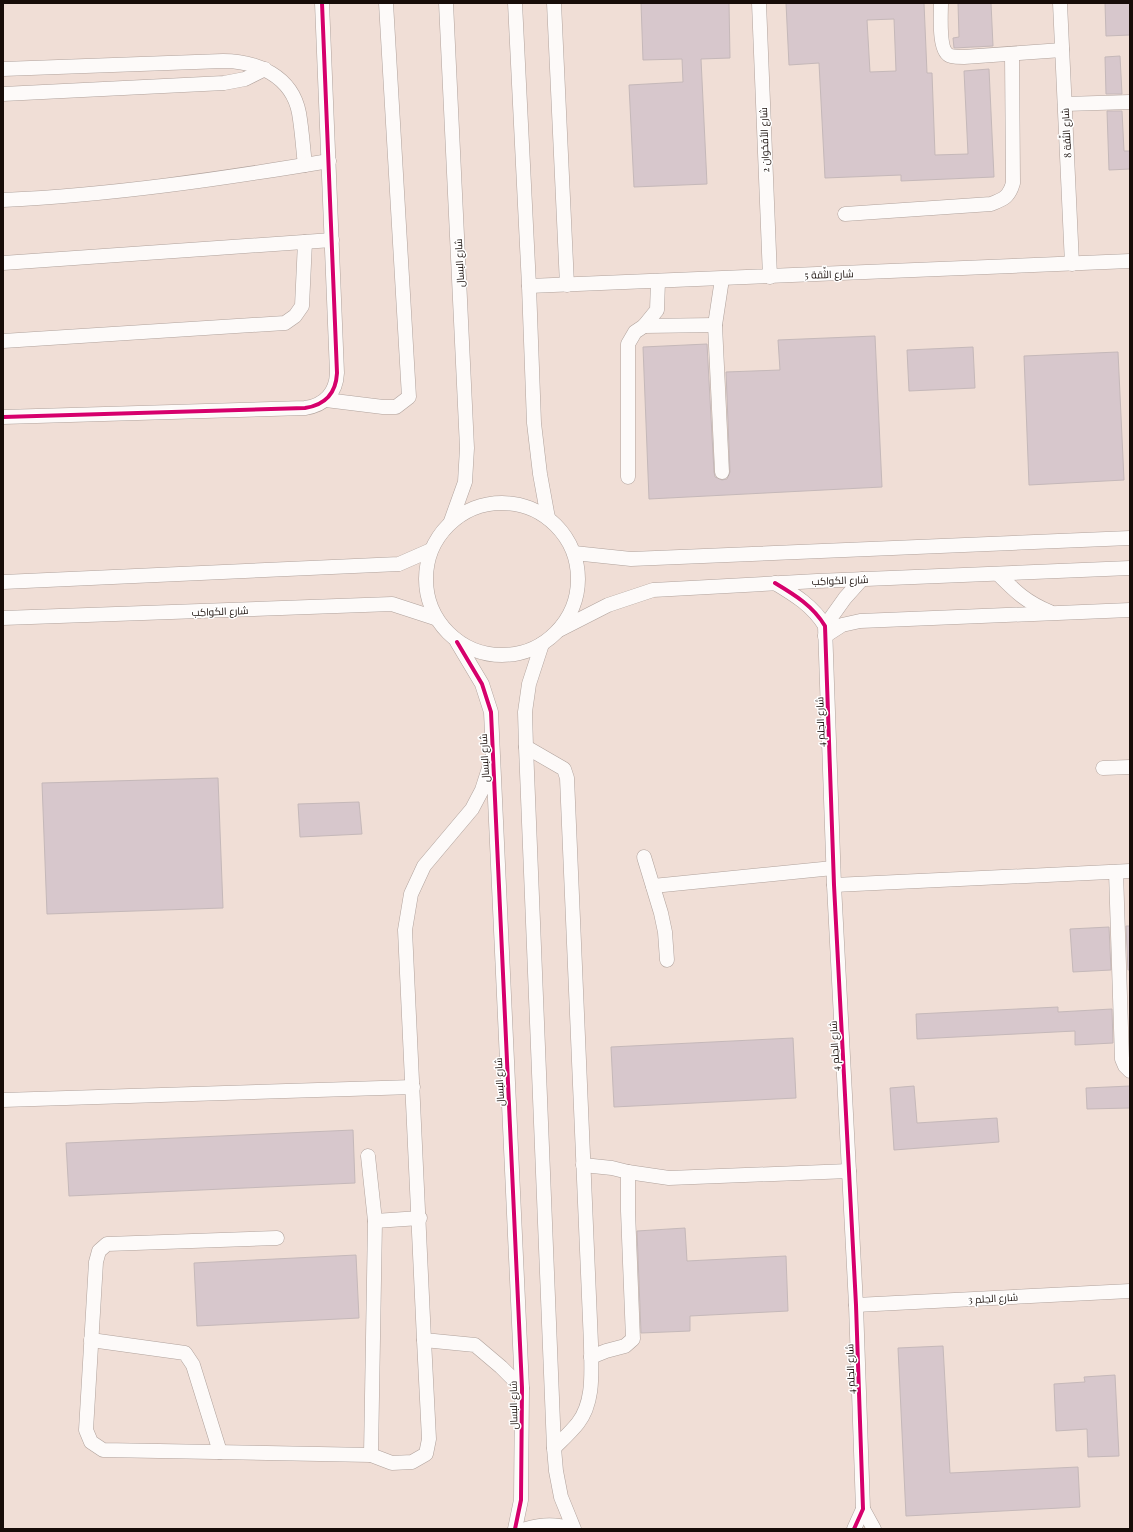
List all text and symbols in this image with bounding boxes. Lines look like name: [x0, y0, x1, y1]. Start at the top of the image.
street label: شارع الأقحُوان 2: [756, 107, 772, 173]
street label: شارع الثِّقة 8: [1057, 108, 1074, 158]
street label: شارع البسال: [451, 238, 467, 288]
street label: شارع الثِّقة 5: [804, 265, 854, 282]
street label: شارع الكَواكِب: [811, 572, 869, 588]
street label: شارع الكَواكِب: [191, 603, 249, 619]
street label: شارع الحِلم 4: [812, 697, 829, 747]
street label: شارع البسال: [476, 733, 492, 783]
street label: شارع الحِلم 4: [826, 1020, 843, 1072]
street label: شارع البسال: [491, 1057, 507, 1107]
street label: شارع الحِلم 3: [968, 1290, 1018, 1307]
street label: شارع الحِلم 4: [842, 1344, 859, 1394]
street label: شارع البسال: [506, 1381, 520, 1429]

